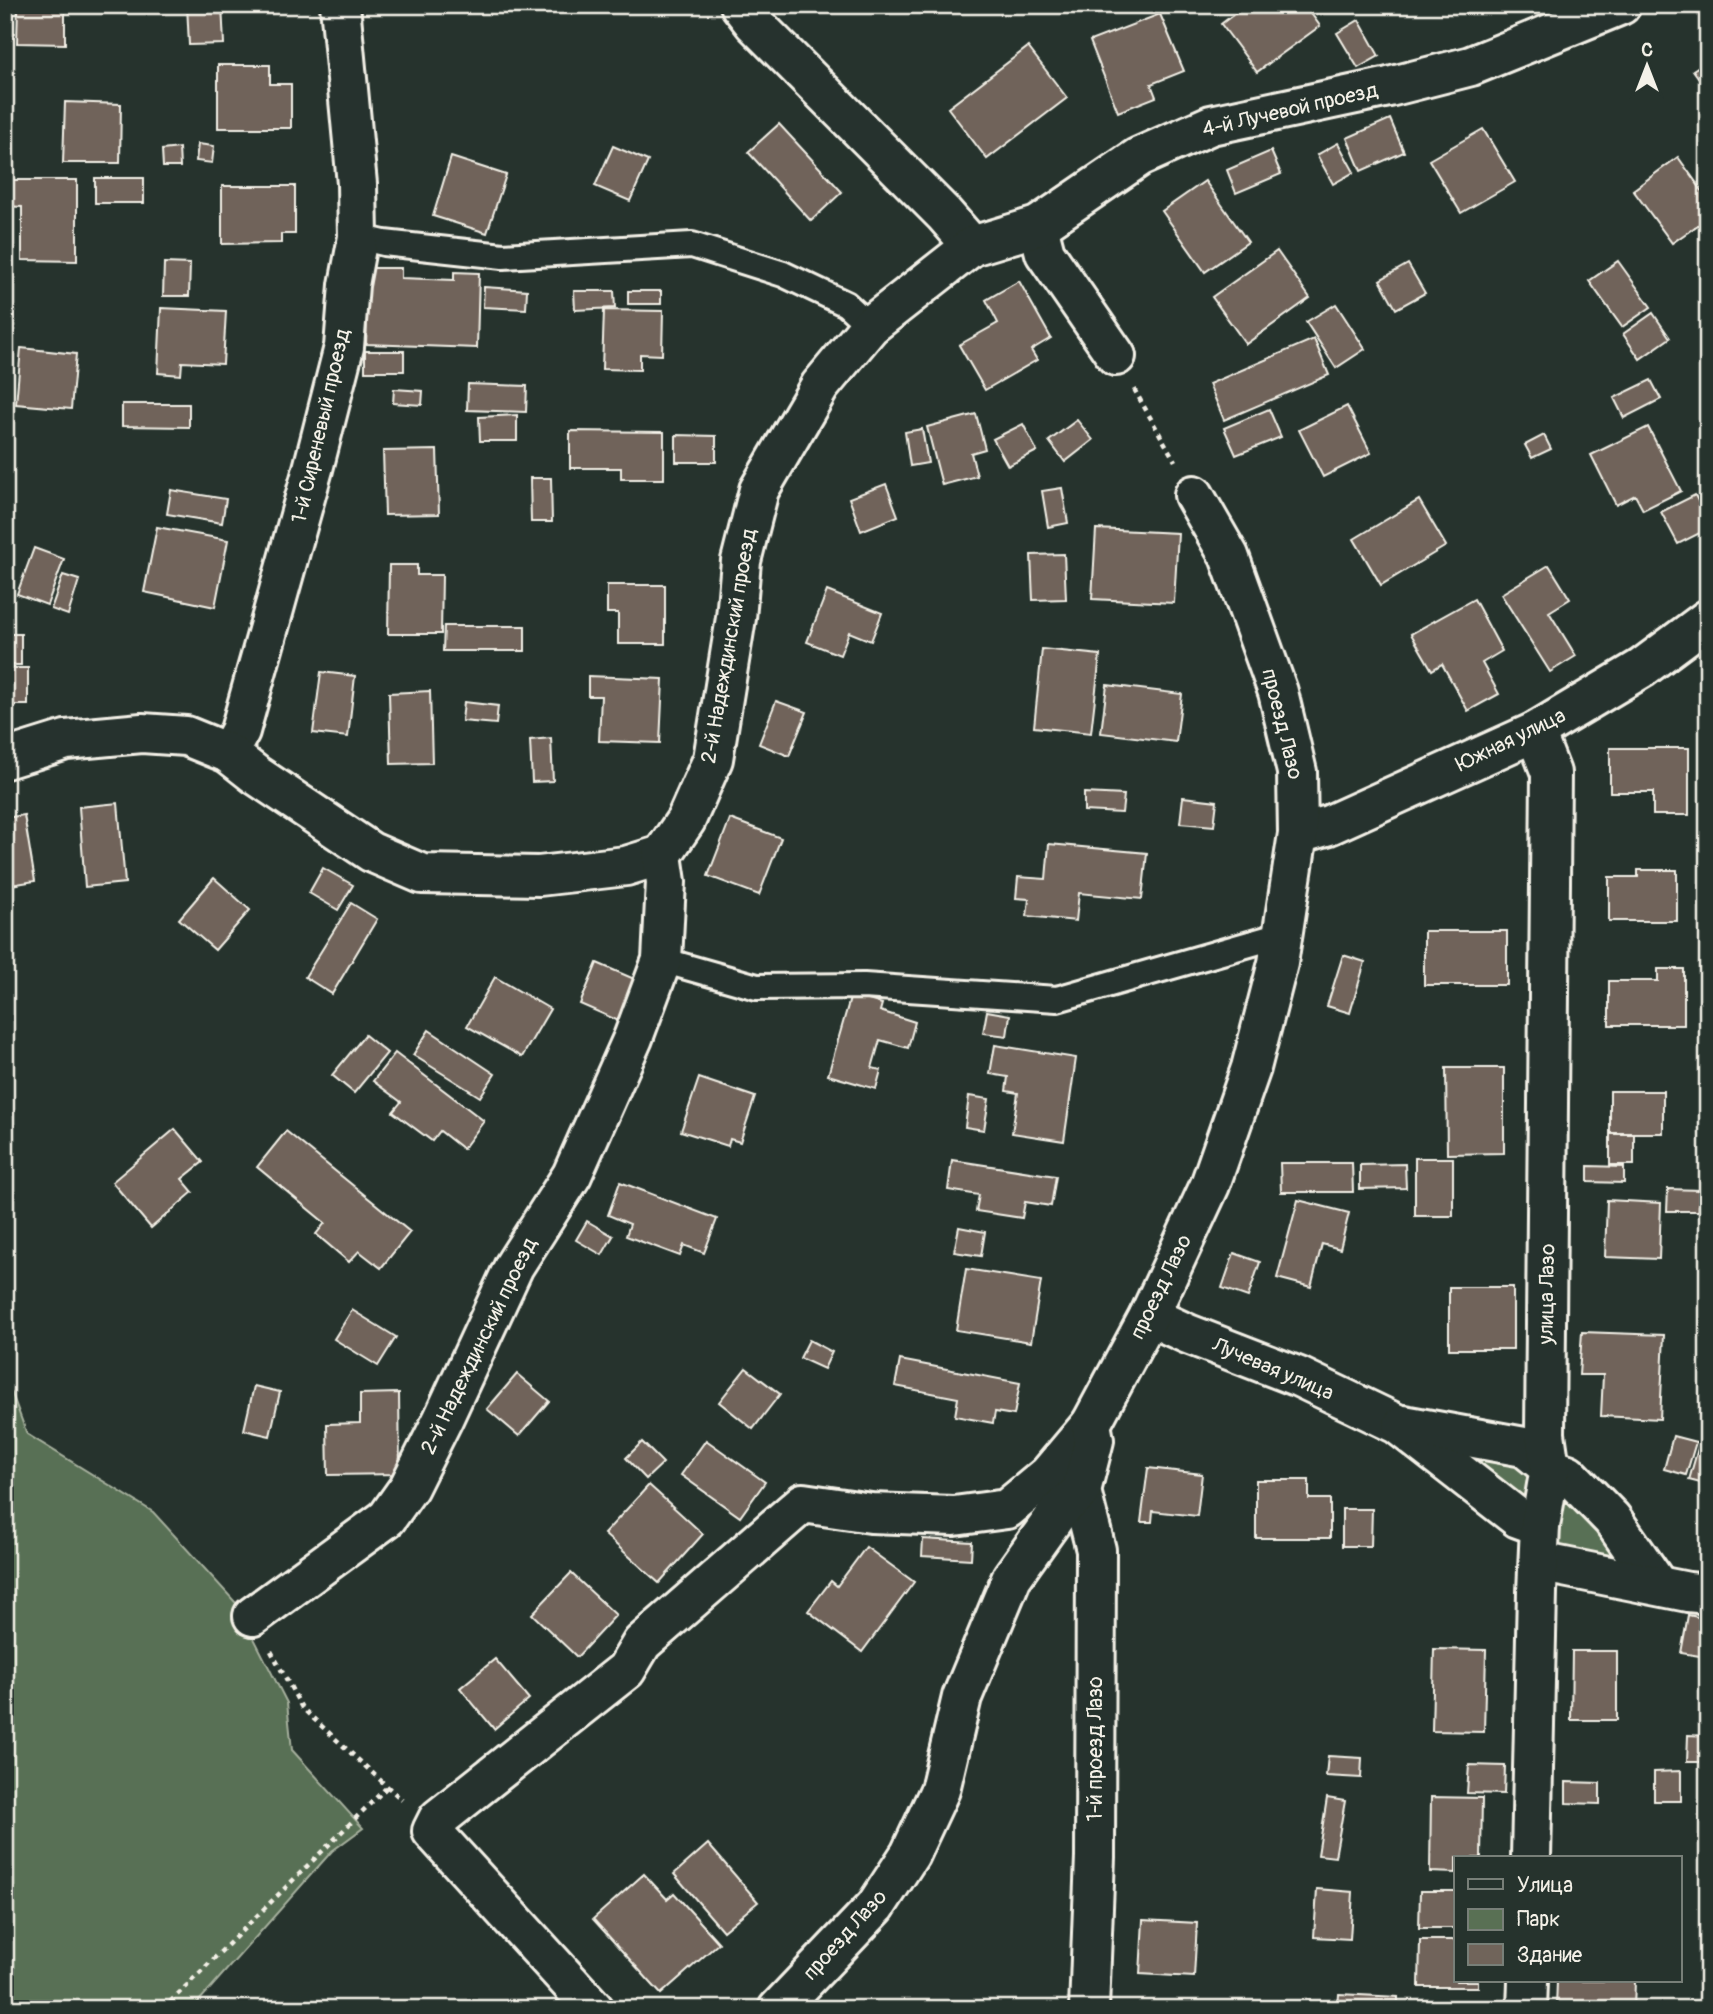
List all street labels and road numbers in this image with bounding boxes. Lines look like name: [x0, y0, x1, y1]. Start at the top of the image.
street label: 4-й Лучевой проезд: [1200, 77, 1381, 143]
street label: 1-й Сиреневый проезд: [286, 326, 357, 526]
street label: 2-й Надеждинский проезд: [695, 526, 763, 765]
street label: проезд Лазо: [1255, 666, 1309, 782]
street label: Южная улица: [1452, 702, 1570, 778]
street label: проезд Лазо: [1124, 1230, 1198, 1344]
street label: 2-й Надеждинский проезд: [415, 1233, 543, 1459]
street label: улица Лазо: [1533, 1243, 1561, 1346]
street label: Лучевая улица: [1207, 1331, 1338, 1407]
street label: 1-й проезд Лазо: [1082, 1676, 1109, 1822]
street label: проезд Лазо: [797, 1884, 893, 1986]

